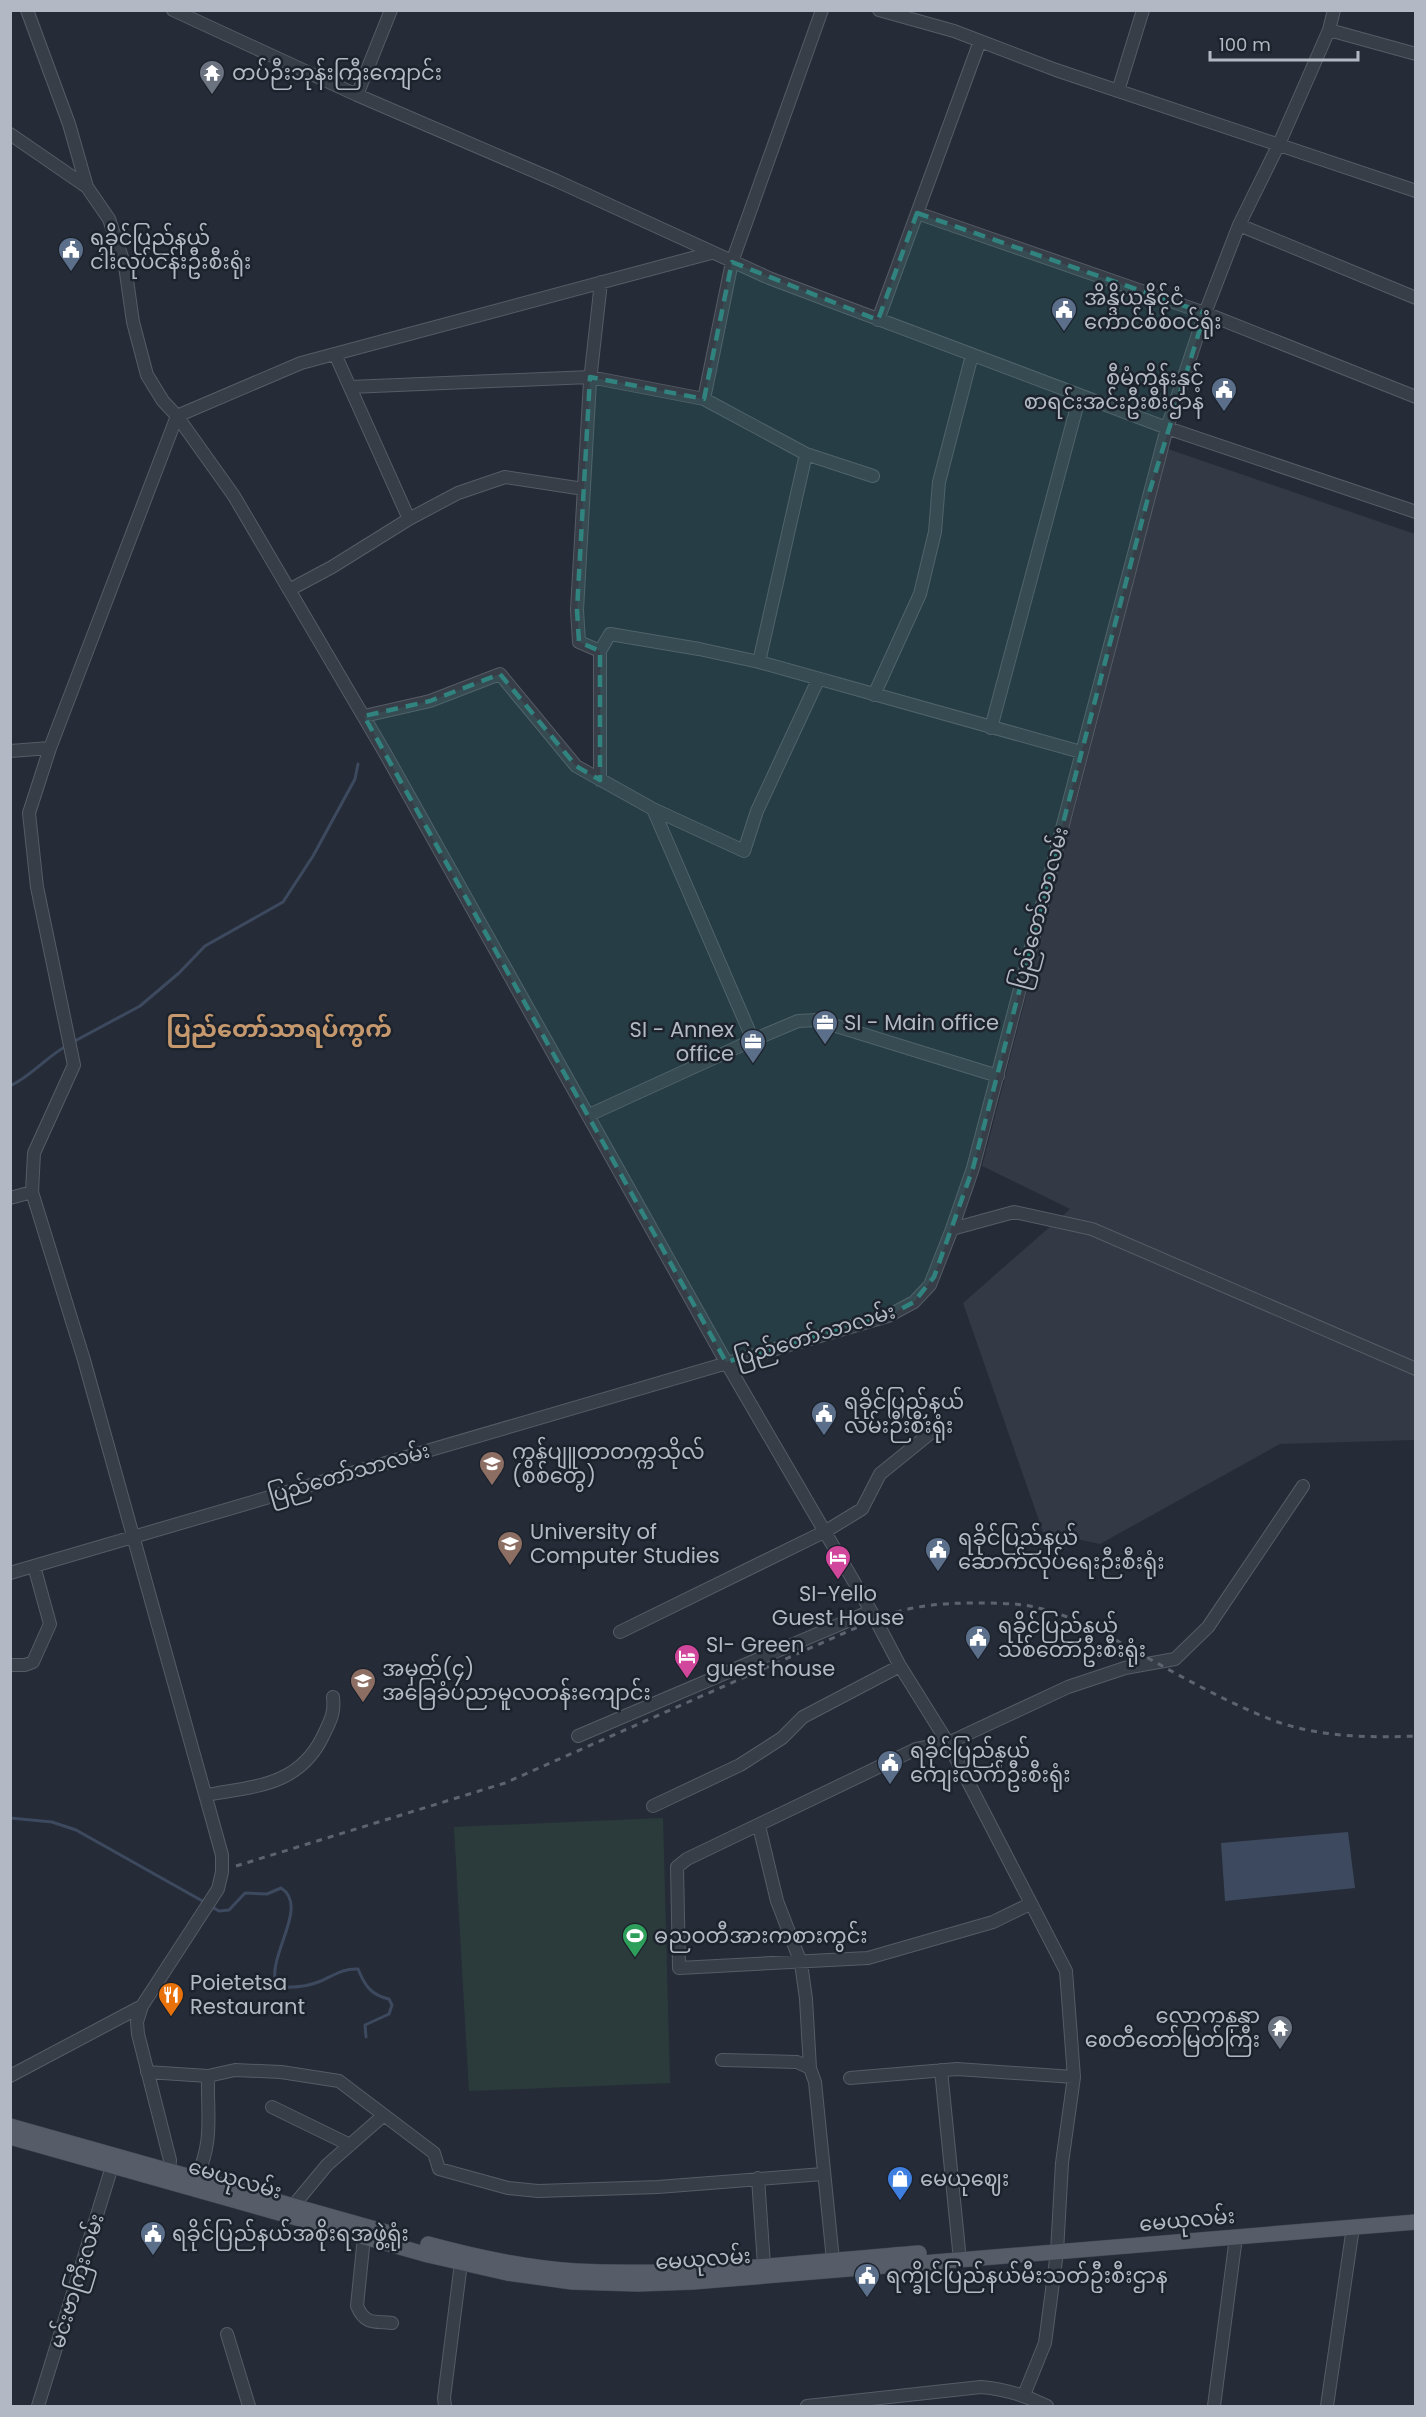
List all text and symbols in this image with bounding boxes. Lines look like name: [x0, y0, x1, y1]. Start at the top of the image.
scale bar: [1210, 24, 1358, 62]
text: 100 m: [1219, 32, 1271, 57]
place label: တပ်ဉီးဘုန်းကြီးကျောင်း: [232, 57, 442, 91]
temple icon: တပ်ဉီးဘုန်းကြီးကျောင်း: [197, 58, 227, 96]
place label: ရခိုင်ပြည်နယ် ငါးလုပ်ငန်းဦးစီးရုံး: [90, 222, 251, 279]
public building icon: ရခိုင်ပြည်နယ် ငါးလုပ်ငန်းဦးစီးရုံး: [56, 235, 86, 273]
place label: အိန္ဒိယနိုင်ငံ ကောင်စစ်ဝင်ရုံး: [1084, 282, 1221, 339]
public building icon: အိန္ဒိယနိုင်ငံ ကောင်စစ်ဝင်ရုံး: [1049, 295, 1079, 333]
place label: စီမံကိန်းနှင့် စာရင်းအင်းဦးစီးဌာန: [1024, 362, 1204, 419]
public building icon: စီမံကိန်းနှင့် စာရင်းအင်းဦးစီးဌာန: [1209, 375, 1239, 413]
street label: ပြည်တော်သာလမ်း: [1003, 823, 1078, 993]
office icon: SI - Main office: [810, 1008, 840, 1046]
place label: SI - Main office: [844, 1008, 999, 1037]
district label: ပြည်တော်သာရပ်ကွက်: [166, 1012, 392, 1048]
place label: SI - Annex office: [630, 1015, 734, 1068]
office icon: SI - Annex office: [738, 1027, 768, 1065]
street label: ပြည်တော်သာလမ်း: [731, 1295, 900, 1376]
place label: ရခိုင်ပြည်နယ် လမ်းဉီးစီးရုံး: [844, 1386, 964, 1443]
public building icon: ရခိုင်ပြည်နယ် လမ်းဉီးစီးရုံး: [809, 1399, 839, 1437]
street label: ပြည်တော်သာလမ်း: [264, 1435, 434, 1512]
place label: ကွန်ပျူတာတက္ကသိုလ် (စစ်တွေ): [512, 1436, 705, 1492]
school or university icon: ကွန်ပျူတာတက္ကသိုလ် (စစ်တွေ): [477, 1449, 507, 1487]
place label: University of Computer Studies: [530, 1517, 720, 1570]
place label: ရခိုင်ပြည်နယ် ဆောက်လုပ်ရေးဉီးစီးရုံး: [958, 1522, 1164, 1579]
school or university icon: University of Computer Studies: [495, 1529, 525, 1567]
public building icon: ရခိုင်ပြည်နယ် ဆောက်လုပ်ရေးဉီးစီးရုံး: [923, 1535, 953, 1573]
hotel icon: SI-Yello Guest House: [823, 1543, 853, 1581]
place label: SI-Yello Guest House: [772, 1579, 904, 1632]
place label: ရခိုင်ပြည်နယ် သစ်တောဦးစီးရုံး: [998, 1610, 1146, 1667]
public building icon: ရခိုင်ပြည်နယ် သစ်တောဦးစီးရုံး: [963, 1623, 993, 1661]
place label: SI- Green guest house: [706, 1630, 835, 1683]
hotel icon: SI- Green guest house: [672, 1642, 702, 1680]
place label: အမှတ်(၄) အခြေခံပညာမူလတန်းကျောင်း: [382, 1653, 651, 1711]
school or university icon: အမှတ်(၄) အခြေခံပညာမူလတန်းကျောင်း: [348, 1666, 378, 1704]
place label: ရခိုင်ပြည်နယ် ကျေးလက်ဦးစီးရုံး: [910, 1735, 1071, 1793]
public building icon: ရခိုင်ပြည်နယ် ကျေးလက်ဦးစီးရုံး: [875, 1748, 905, 1786]
place label: ဓညဝတီအားကစားကွင်း: [654, 1920, 868, 1953]
sports icon: ဓညဝတီအားကစားကွင်း: [620, 1921, 650, 1959]
place label: Poietetsa Restaurant: [190, 1968, 305, 2021]
restaurant icon: Poietetsa Restaurant: [156, 1980, 186, 2018]
place label: လောကနန္ဒာ စေတီတော်မြတ်ကြီး: [1085, 2001, 1260, 2057]
temple icon: လောကနန္ဒာ စေတီတော်မြတ်ကြီး: [1265, 2013, 1295, 2051]
street label: မေယုလမ်း: [184, 2150, 286, 2209]
shop icon: မေယုဈေး: [885, 2164, 915, 2202]
place label: မေယုဈေး: [920, 2164, 1009, 2196]
street label: မေယုလမ်း: [1138, 2200, 1236, 2241]
street label: မင်းဗာကြီးလမ်း: [41, 2210, 114, 2353]
place label: ရခိုင်ပြည်နယ်အစိုးရအဖွဲ့ရုံး: [172, 2218, 409, 2251]
public building icon: ရခိုင်ပြည်နယ်အစိုးရအဖွဲ့ရုံး: [138, 2219, 168, 2257]
street label: မေယုလမ်း: [654, 2240, 752, 2279]
place label: ရက္ခိုင်ပြည်နယ်မီးသတ်ဦးစီးဌာန: [886, 2260, 1168, 2294]
public building icon: ရက္ခိုင်ပြည်နယ်မီးသတ်ဦးစီးဌာန: [852, 2261, 882, 2299]

